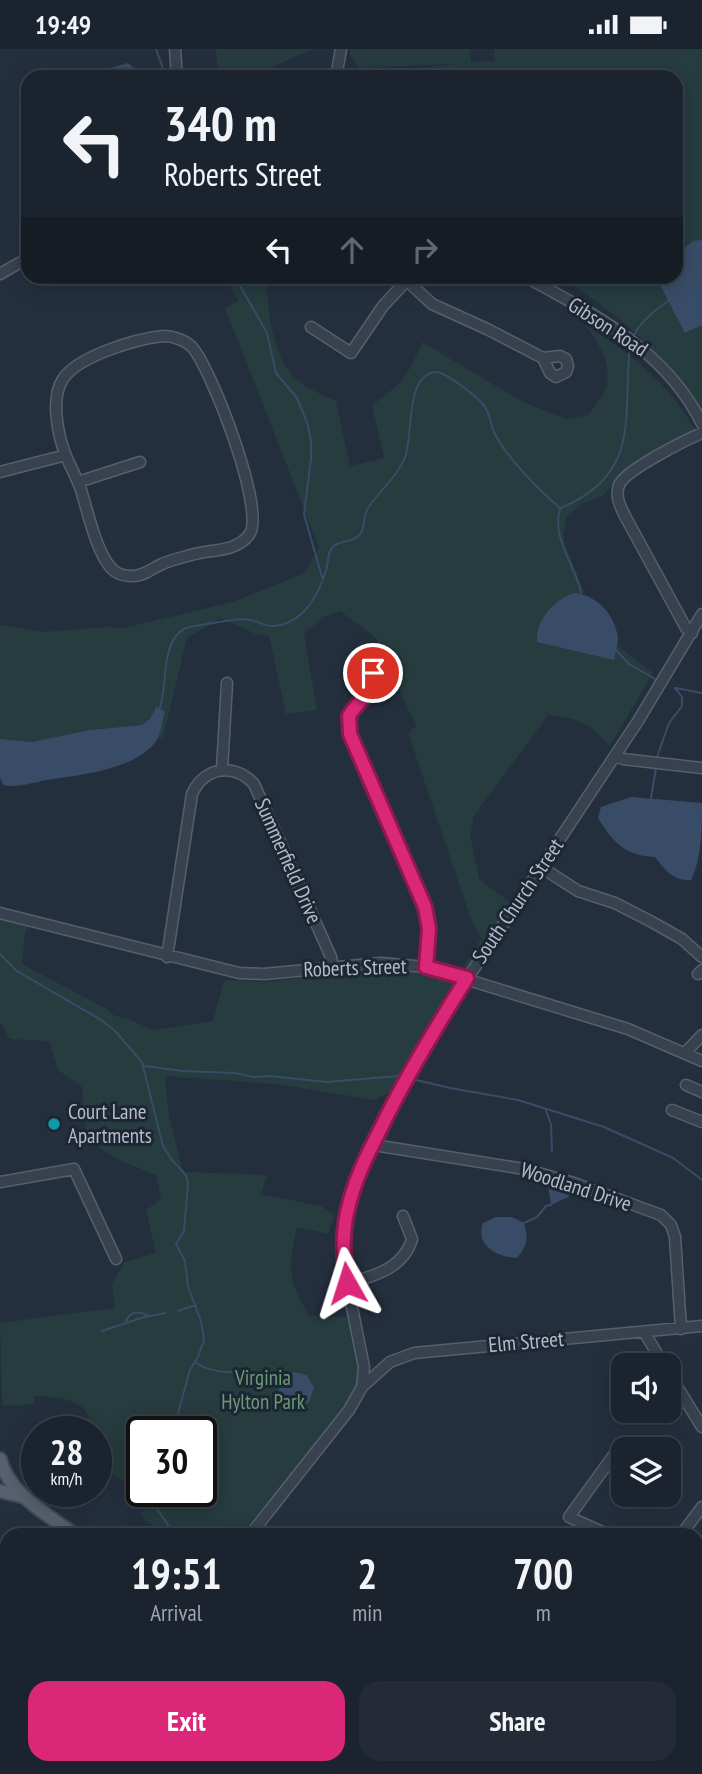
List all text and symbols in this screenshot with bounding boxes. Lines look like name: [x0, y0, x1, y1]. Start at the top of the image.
text: 19:49: [35, 8, 91, 41]
text: 340 m: [164, 91, 277, 155]
icon: left: [49, 98, 140, 189]
text: Roberts Street: [164, 153, 321, 195]
icon: left: [260, 231, 298, 269]
icon: ahead: [333, 231, 371, 269]
icon: right: [406, 231, 444, 269]
street label: Gibson Road: [563, 291, 653, 362]
pin: [343, 643, 403, 703]
icon: arrive: [354, 654, 392, 692]
street label: Summerfield Drive: [249, 794, 328, 928]
street label: South Church Street: [466, 833, 569, 968]
street label: Roberts Street: [303, 952, 407, 983]
place label: Court Lane Apartments: [68, 1098, 152, 1149]
marker: Court Lane Apartments: [46, 1116, 62, 1132]
street label: Woodland Drive: [517, 1156, 635, 1217]
position arrow: [310, 1246, 384, 1320]
street label: Elm Street: [487, 1325, 565, 1358]
map controls: [611, 1353, 681, 1507]
button: sound: [611, 1353, 681, 1423]
park label: Virginia Hylton Park: [221, 1364, 305, 1415]
speed limit sign: 30: [126, 1416, 217, 1507]
text: 28: [50, 1429, 83, 1475]
button: layers: [611, 1437, 681, 1507]
text: km/h: [51, 1467, 82, 1490]
text: 19:51: [131, 1546, 222, 1601]
text: 2: [357, 1546, 377, 1601]
text: 700: [513, 1546, 573, 1601]
text: Arrival: [150, 1598, 202, 1627]
text: min: [352, 1598, 382, 1627]
text: m: [536, 1598, 551, 1627]
button: Exit: [28, 1681, 345, 1761]
button: Share: [359, 1681, 676, 1761]

